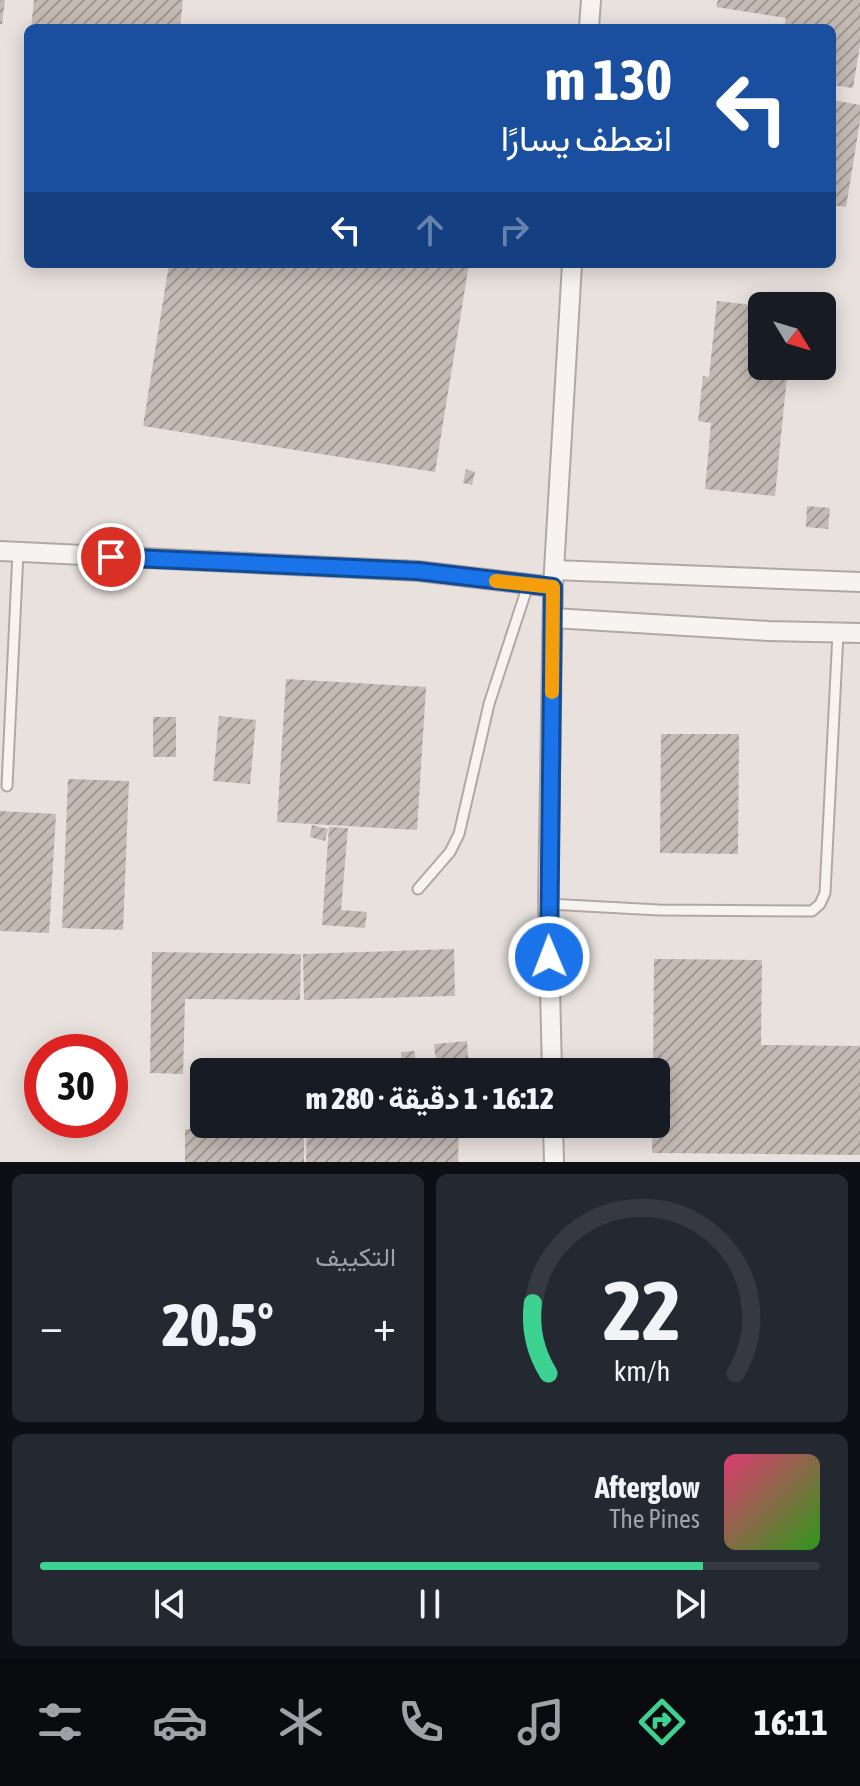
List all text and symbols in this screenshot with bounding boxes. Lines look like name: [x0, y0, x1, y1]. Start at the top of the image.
text: 130 m: [545, 48, 672, 112]
icon: left: [700, 56, 804, 160]
text: انعطف يسارًا: [501, 117, 672, 159]
icon: left: [324, 208, 368, 252]
icon: ahead: [408, 208, 452, 252]
icon: right: [492, 208, 536, 252]
north arrow: [748, 292, 836, 380]
map controls: [748, 292, 836, 380]
pin: [77, 523, 145, 591]
icon: arrive: [89, 535, 133, 579]
position arrow: [507, 915, 591, 999]
speed limit sign: 30: [24, 1034, 128, 1138]
text: 16:12 · 1 دقيقة · 280 m: [306, 1081, 554, 1115]
text: التكييف: [315, 1242, 396, 1272]
text: 22: [603, 1262, 681, 1358]
text: 20.5°: [162, 1290, 274, 1359]
text: −: [40, 1300, 63, 1350]
text: +: [373, 1300, 396, 1350]
text: km/h: [614, 1354, 670, 1387]
text: Afterglow: [595, 1470, 700, 1504]
text: The Pines: [609, 1504, 700, 1534]
icon: previous: [148, 1582, 192, 1626]
icon: pause: [408, 1582, 452, 1626]
icon: next: [668, 1582, 712, 1626]
icon: filters: [32, 1694, 88, 1750]
icon: car: [152, 1694, 208, 1750]
icon: climate: [273, 1694, 329, 1750]
icon: phone: [393, 1694, 449, 1750]
icon: music: [513, 1694, 569, 1750]
icon: directions: [634, 1694, 690, 1750]
text: 16:11: [754, 1701, 828, 1743]

